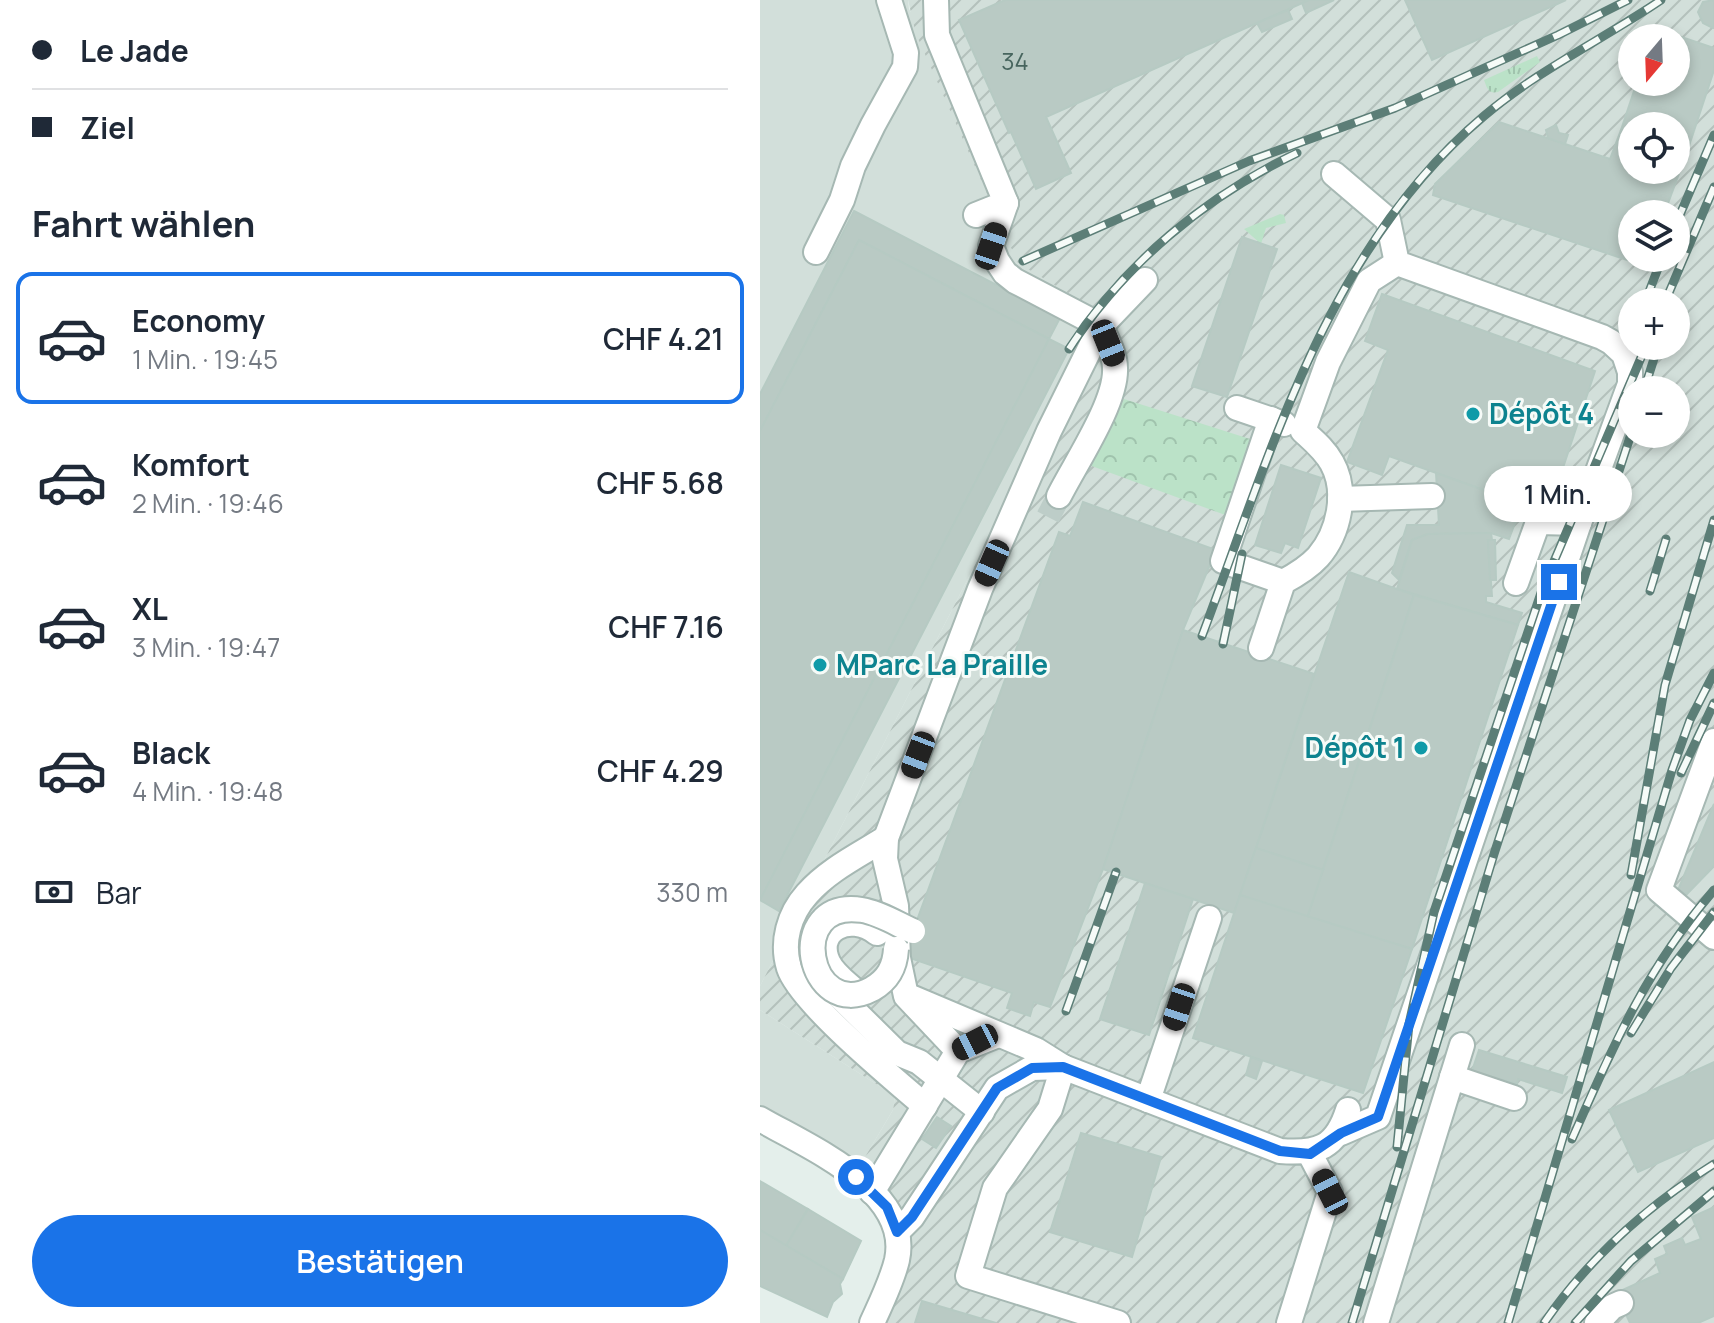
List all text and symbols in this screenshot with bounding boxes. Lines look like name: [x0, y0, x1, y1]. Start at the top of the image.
north arrow: [1618, 24, 1690, 96]
map controls: [1618, 24, 1690, 448]
text: Le Jade: [80, 30, 189, 71]
house number: 34: [1001, 44, 1029, 77]
text: Ziel: [80, 107, 135, 148]
button: locate: [1618, 112, 1690, 184]
text: Fahrt wählen: [32, 199, 255, 248]
button: layers: [1618, 200, 1690, 272]
car: [972, 219, 1010, 273]
button: +: [1618, 288, 1690, 360]
text: Economy: [132, 300, 265, 341]
icon: car: [36, 302, 108, 374]
car: [1088, 316, 1128, 370]
text: CHF 4.21: [603, 318, 724, 359]
text: 1 Min. · 19:45: [132, 341, 278, 377]
button: −: [1618, 376, 1690, 448]
place label: Dépôt 4: [1489, 394, 1594, 432]
marker: Dépôt 4: [1464, 405, 1482, 423]
text: Komfort: [132, 444, 250, 485]
icon: car: [36, 446, 108, 518]
text: CHF 5.68: [597, 462, 724, 503]
callout: 1 Min.: [1485, 466, 1633, 522]
text: 1 Min.: [1524, 476, 1592, 512]
text: 2 Min. · 19:46: [132, 485, 284, 521]
car: [971, 536, 1013, 590]
route end: [1541, 564, 1577, 600]
text: XL: [132, 588, 168, 629]
icon: car: [36, 590, 108, 662]
text: CHF 7.16: [608, 606, 724, 647]
text: 3 Min. · 19:47: [132, 629, 280, 665]
place label: MParc La Praille: [836, 645, 1048, 683]
marker: MParc La Praille: [811, 656, 829, 674]
car: [898, 728, 938, 782]
place label: Dépôt 1: [1304, 728, 1405, 766]
text: Black: [132, 732, 210, 773]
icon: car: [36, 734, 108, 806]
marker: Dépôt 1: [1412, 739, 1430, 757]
text: CHF 4.29: [597, 750, 724, 791]
text: 4 Min. · 19:48: [132, 773, 283, 809]
icon: cash: [32, 870, 76, 914]
text: Bar: [96, 872, 142, 913]
text: 330 m: [656, 874, 728, 910]
car: [1160, 980, 1198, 1034]
car: [948, 1020, 1002, 1064]
route start: [838, 1159, 874, 1195]
car: [1308, 1165, 1352, 1219]
button: Bestätigen: [32, 1215, 728, 1307]

